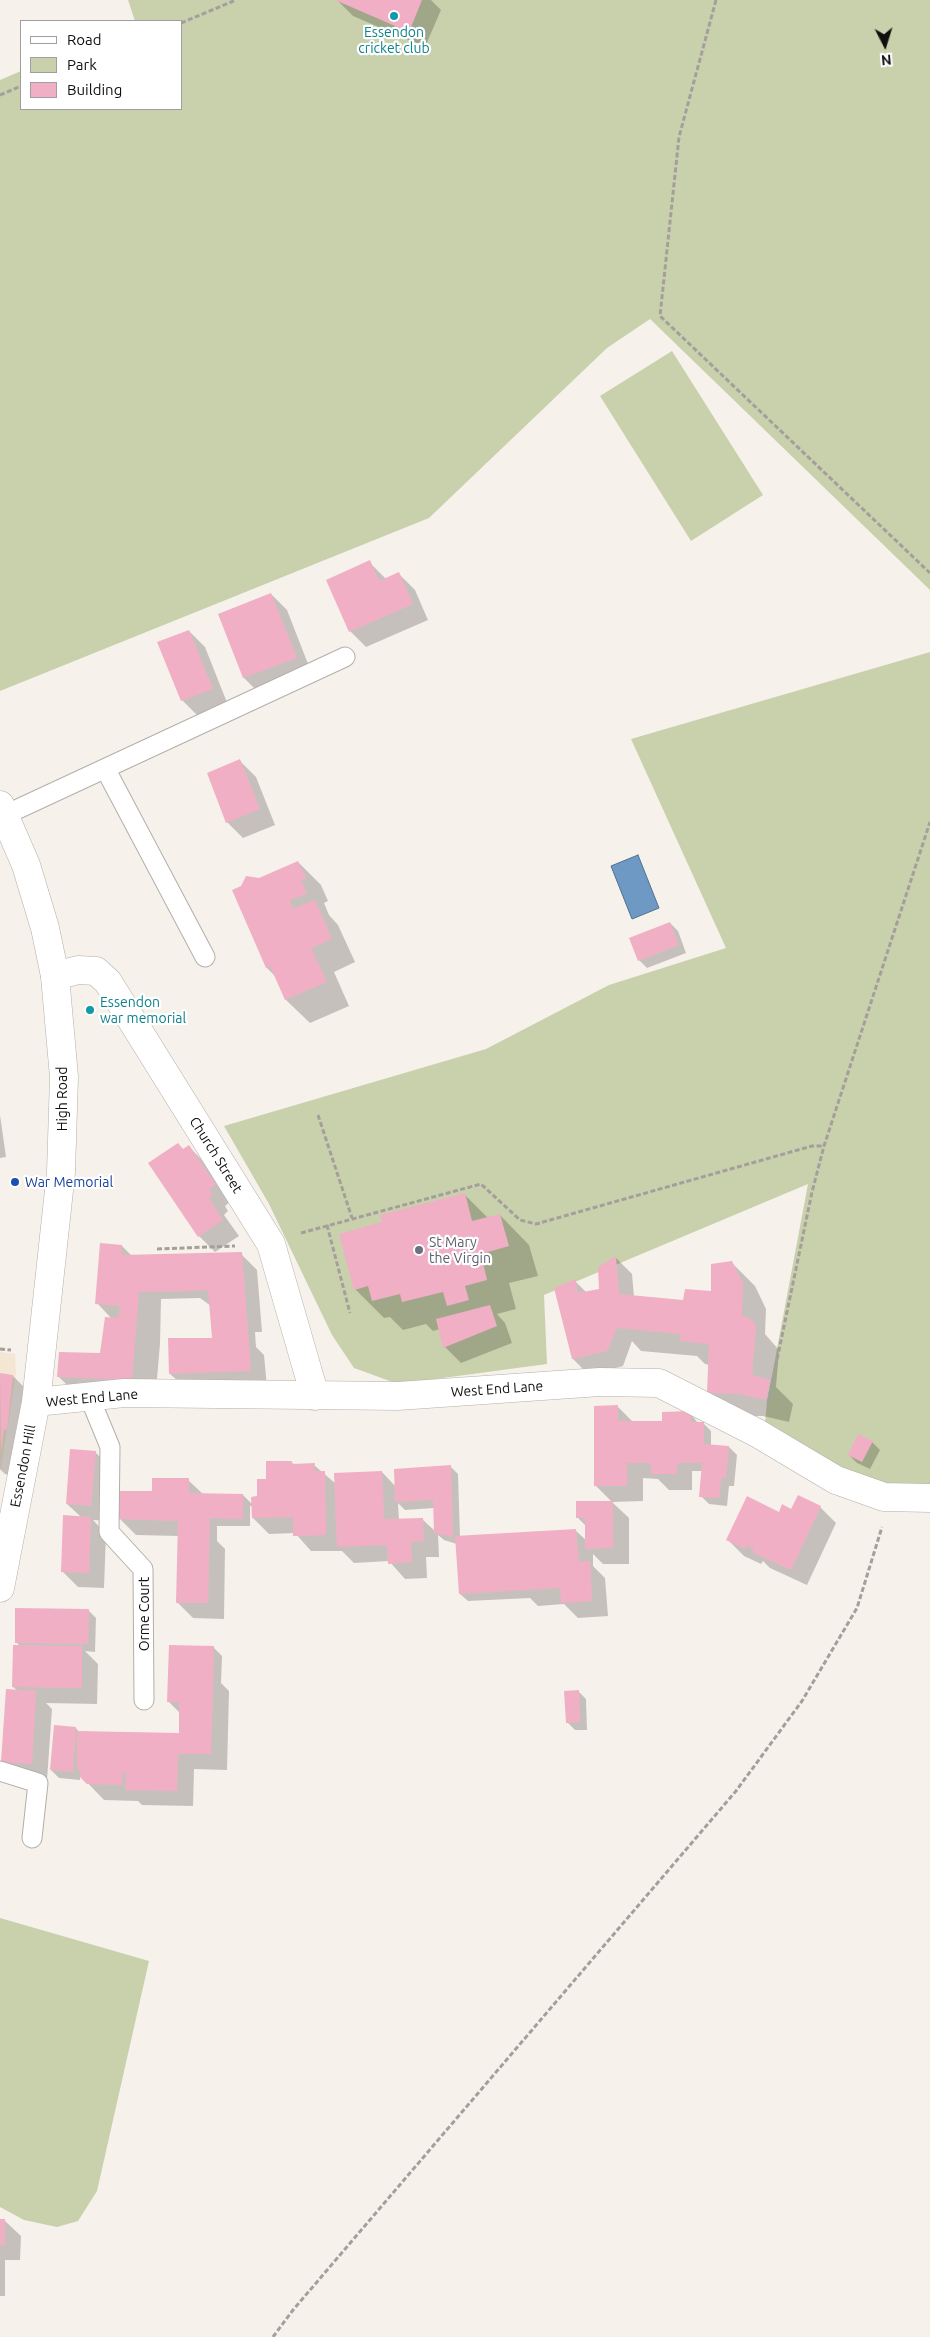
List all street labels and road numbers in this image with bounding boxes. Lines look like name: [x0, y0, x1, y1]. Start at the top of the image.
street label: High Road: [54, 1067, 70, 1131]
street label: Church Street: [186, 1114, 246, 1196]
street label: West End Lane: [450, 1377, 544, 1401]
street label: West End Lane: [45, 1386, 139, 1410]
street label: Essendon Hill: [7, 1423, 39, 1509]
street label: Orme Court: [136, 1577, 152, 1651]

